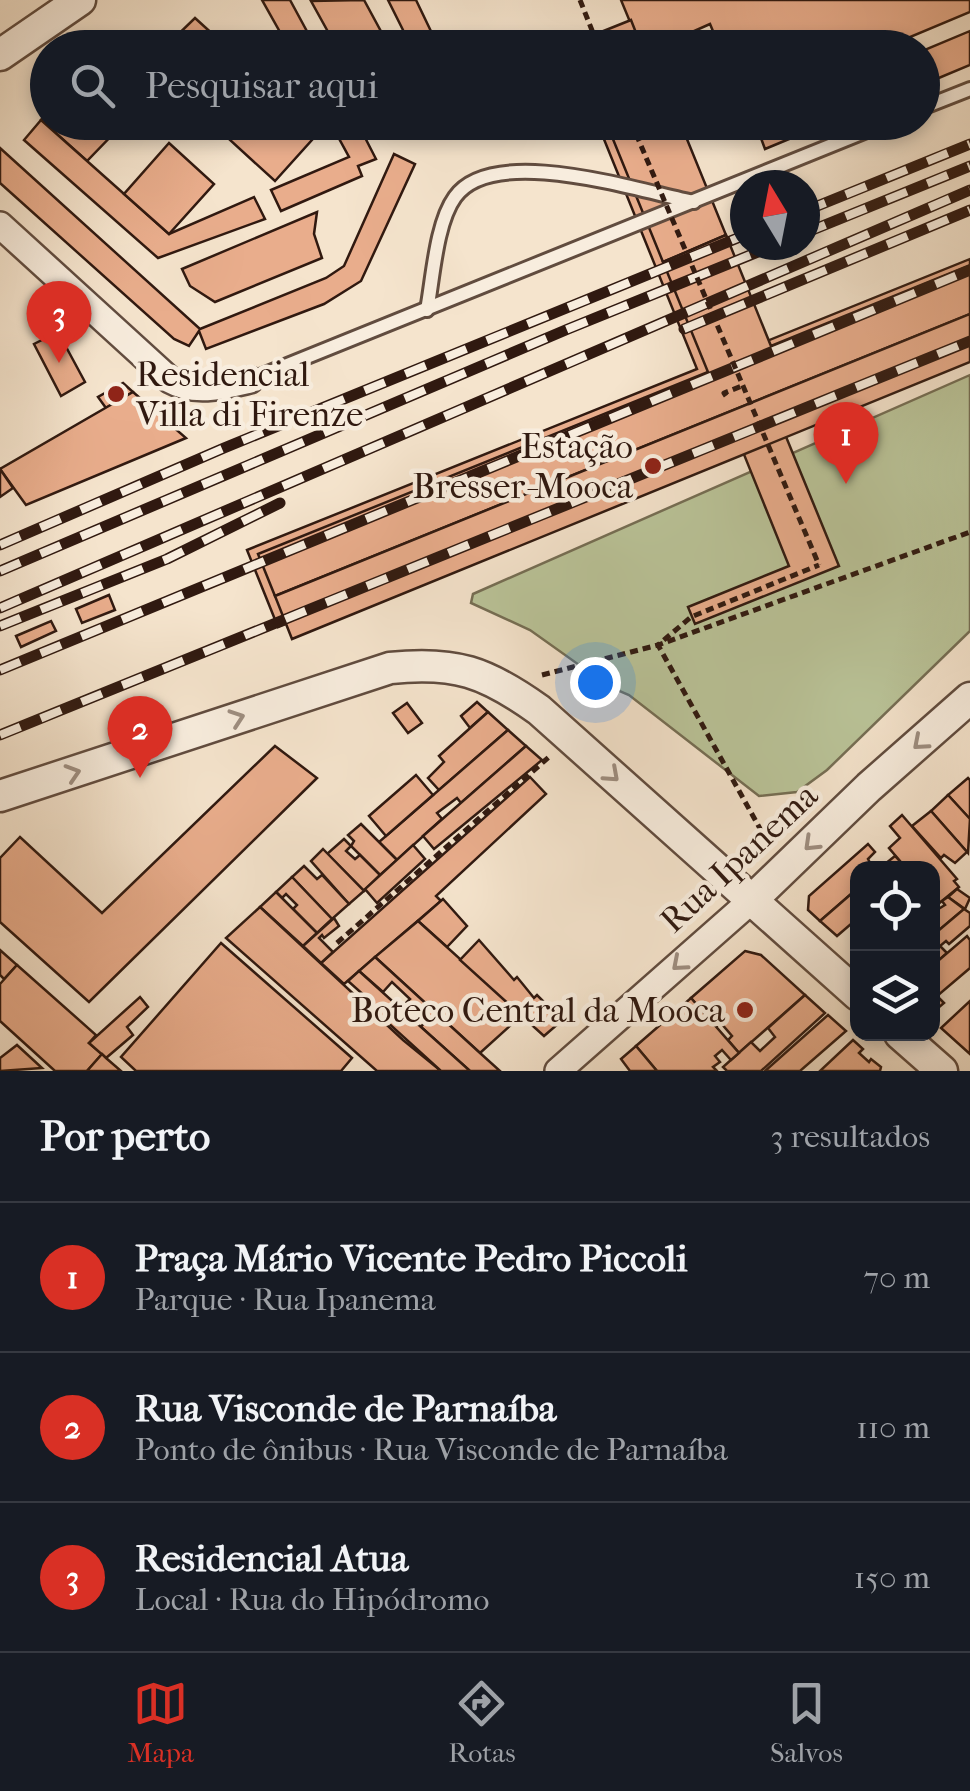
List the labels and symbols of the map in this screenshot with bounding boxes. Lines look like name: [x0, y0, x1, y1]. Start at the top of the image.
north arrow: [730, 170, 820, 260]
pin: 3: [27, 280, 92, 363]
place label: Residencial Villa di Firenze: [135, 354, 363, 435]
marker: Residencial Villa di Firenze: [105, 383, 127, 405]
pin: 1: [814, 402, 878, 484]
place label: Estação Bresser-Mooca: [412, 426, 634, 507]
marker: Estação Bresser-Mooca: [642, 455, 664, 477]
your location: [570, 657, 621, 708]
pin: 2: [108, 696, 172, 778]
one-way arrow: [228, 709, 245, 729]
one-way arrow: [913, 731, 932, 749]
one-way arrow: [600, 763, 619, 781]
one-way arrow: [63, 764, 80, 785]
street label: Rua Ipanema: [652, 774, 827, 941]
one-way arrow: [804, 832, 823, 850]
one-way arrow: [672, 953, 691, 971]
place label: Boteco Central da Mooca: [351, 990, 726, 1031]
marker: Boteco Central da Mooca: [734, 999, 756, 1021]

